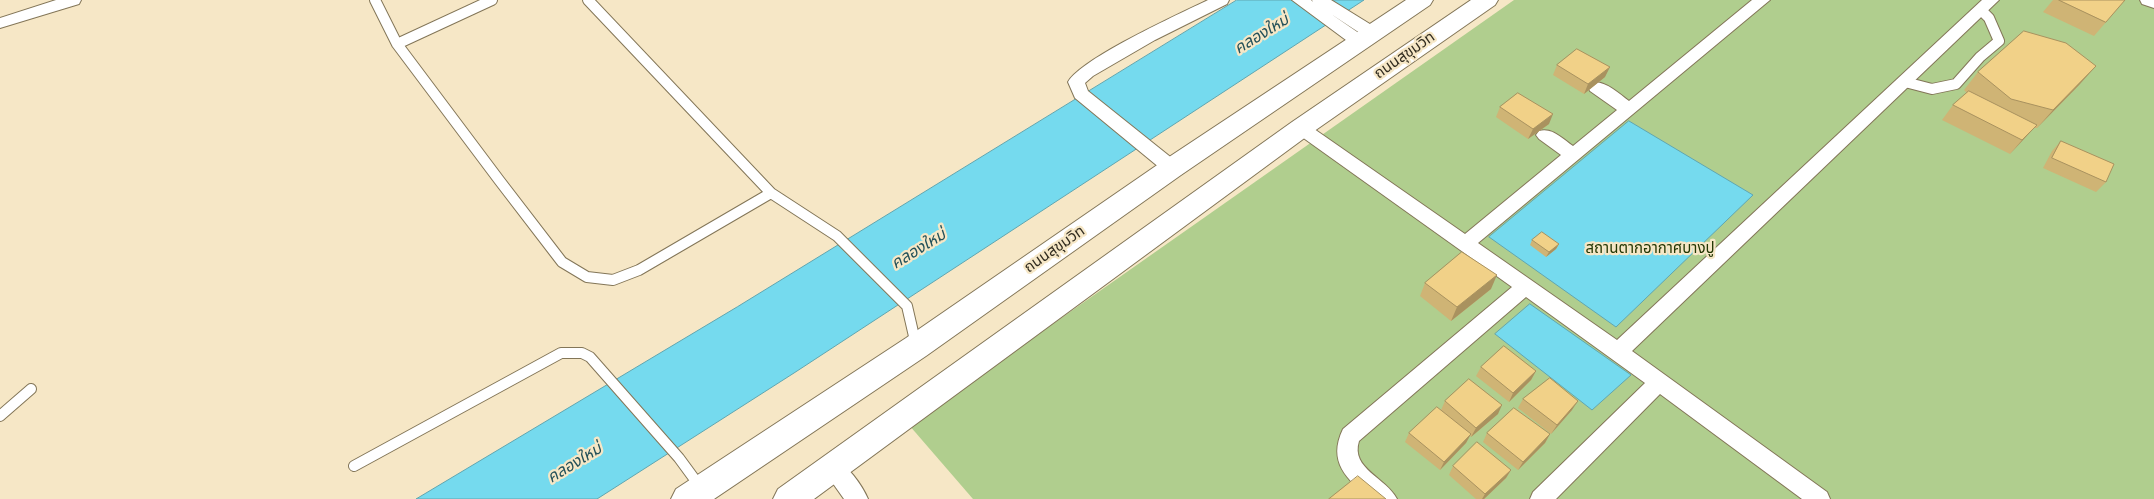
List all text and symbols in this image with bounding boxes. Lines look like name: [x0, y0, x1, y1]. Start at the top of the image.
water label: คลองใหม่: [1231, 11, 1293, 59]
street label: ถนนสุขุมวิท: [1371, 29, 1439, 83]
street label: ถนนสุขุมวิท: [1021, 223, 1089, 277]
water label: คลองใหม่: [888, 226, 950, 274]
park label: สถานตากอากาศบางปู: [1585, 240, 1715, 258]
water label: คลองใหม่: [544, 440, 606, 488]

